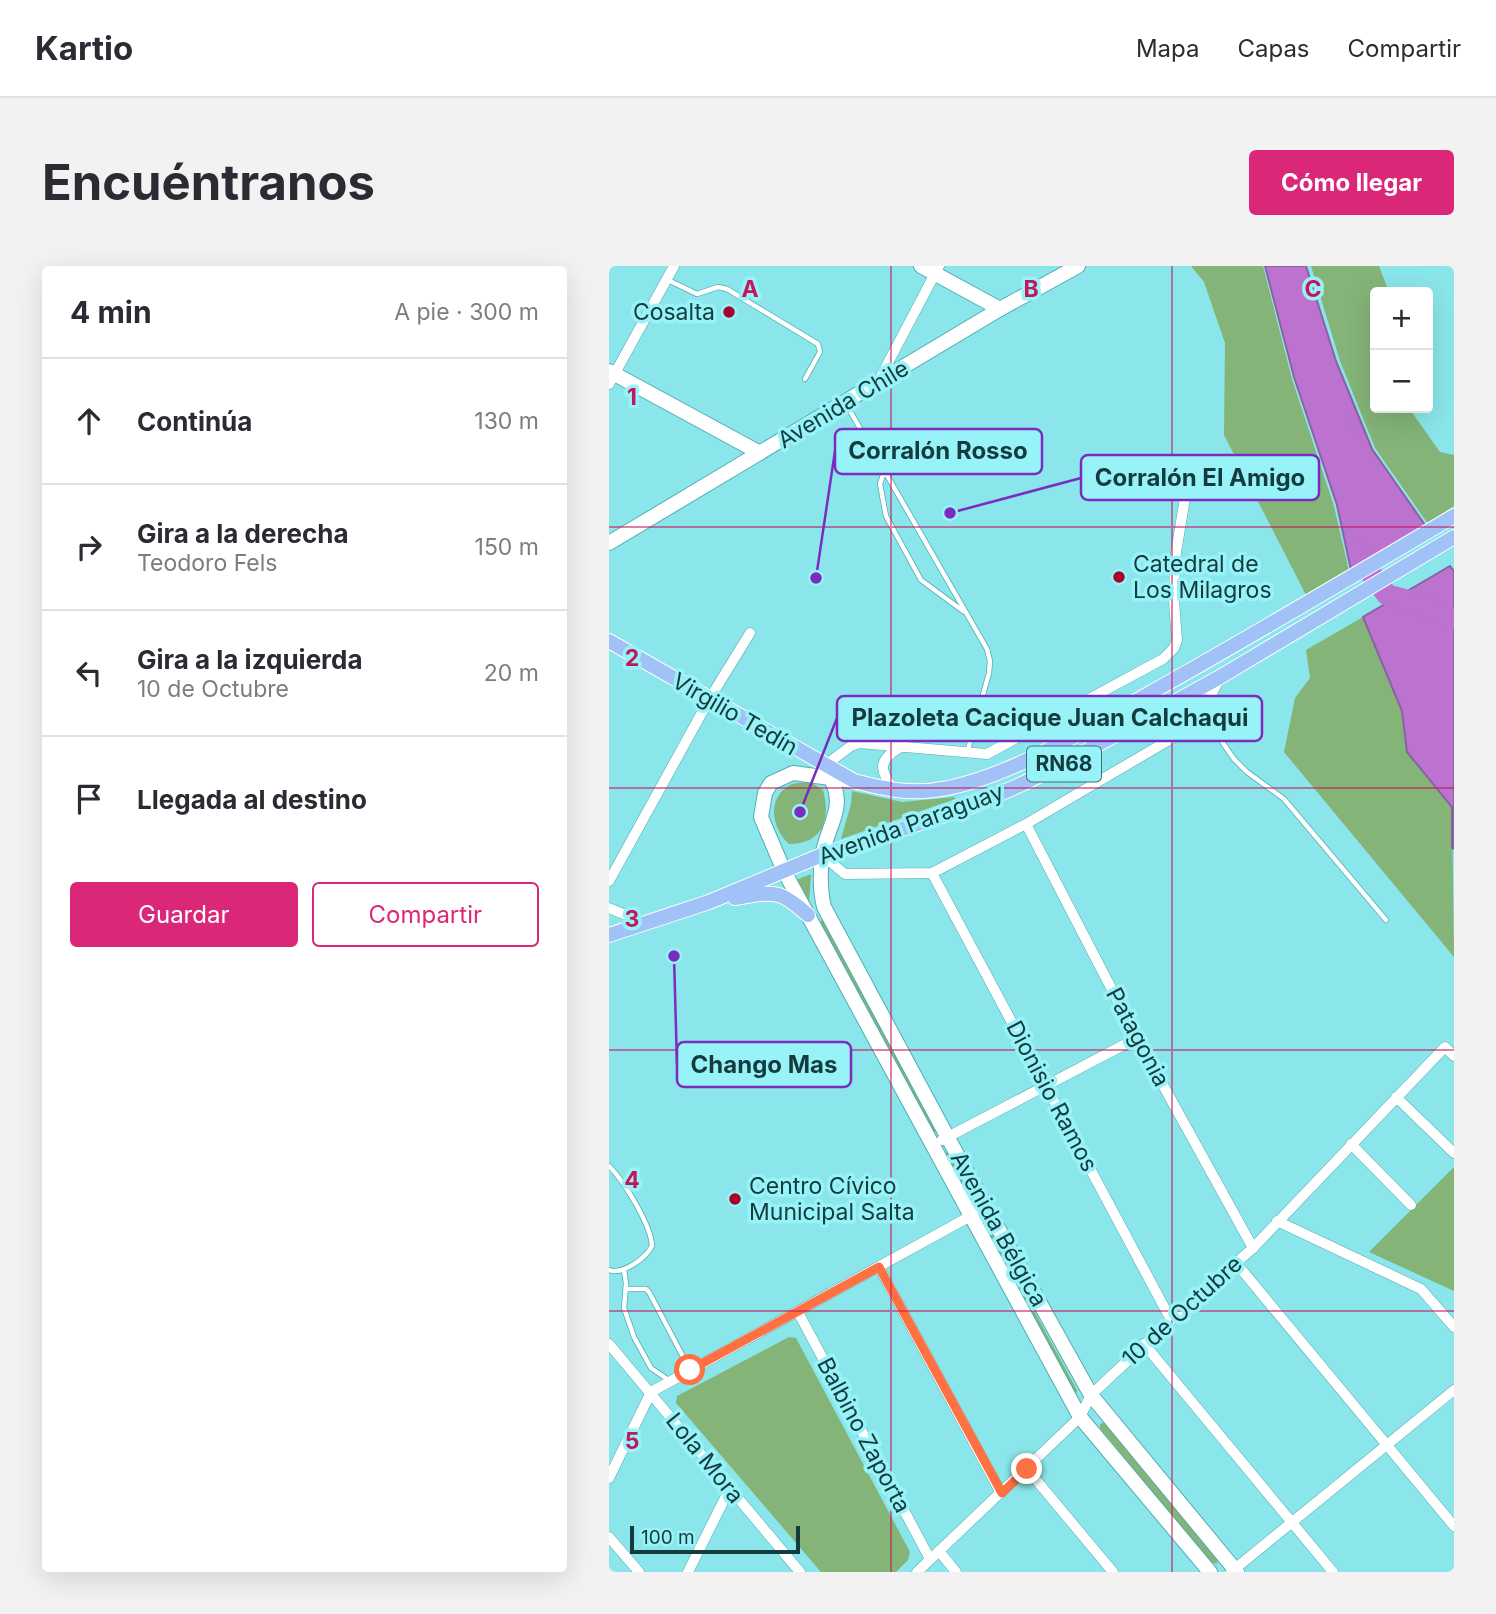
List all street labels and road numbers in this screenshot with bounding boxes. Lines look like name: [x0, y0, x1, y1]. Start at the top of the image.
street label: Avenida Chile: [772, 354, 914, 454]
street label: Virgilio Tedín: [667, 667, 803, 761]
road number: RN68: [1027, 746, 1101, 782]
street label: Avenida Paraguay: [814, 777, 1008, 871]
street label: Patagonia: [1100, 983, 1176, 1091]
street label: Dionisio Ramos: [1000, 1016, 1104, 1176]
street label: Avenida Bélgica: [945, 1147, 1053, 1311]
street label: 10 de Octubre: [1116, 1250, 1248, 1372]
street label: Balbino Zaporta: [811, 1353, 917, 1517]
street label: Lola Mora: [660, 1407, 750, 1509]

